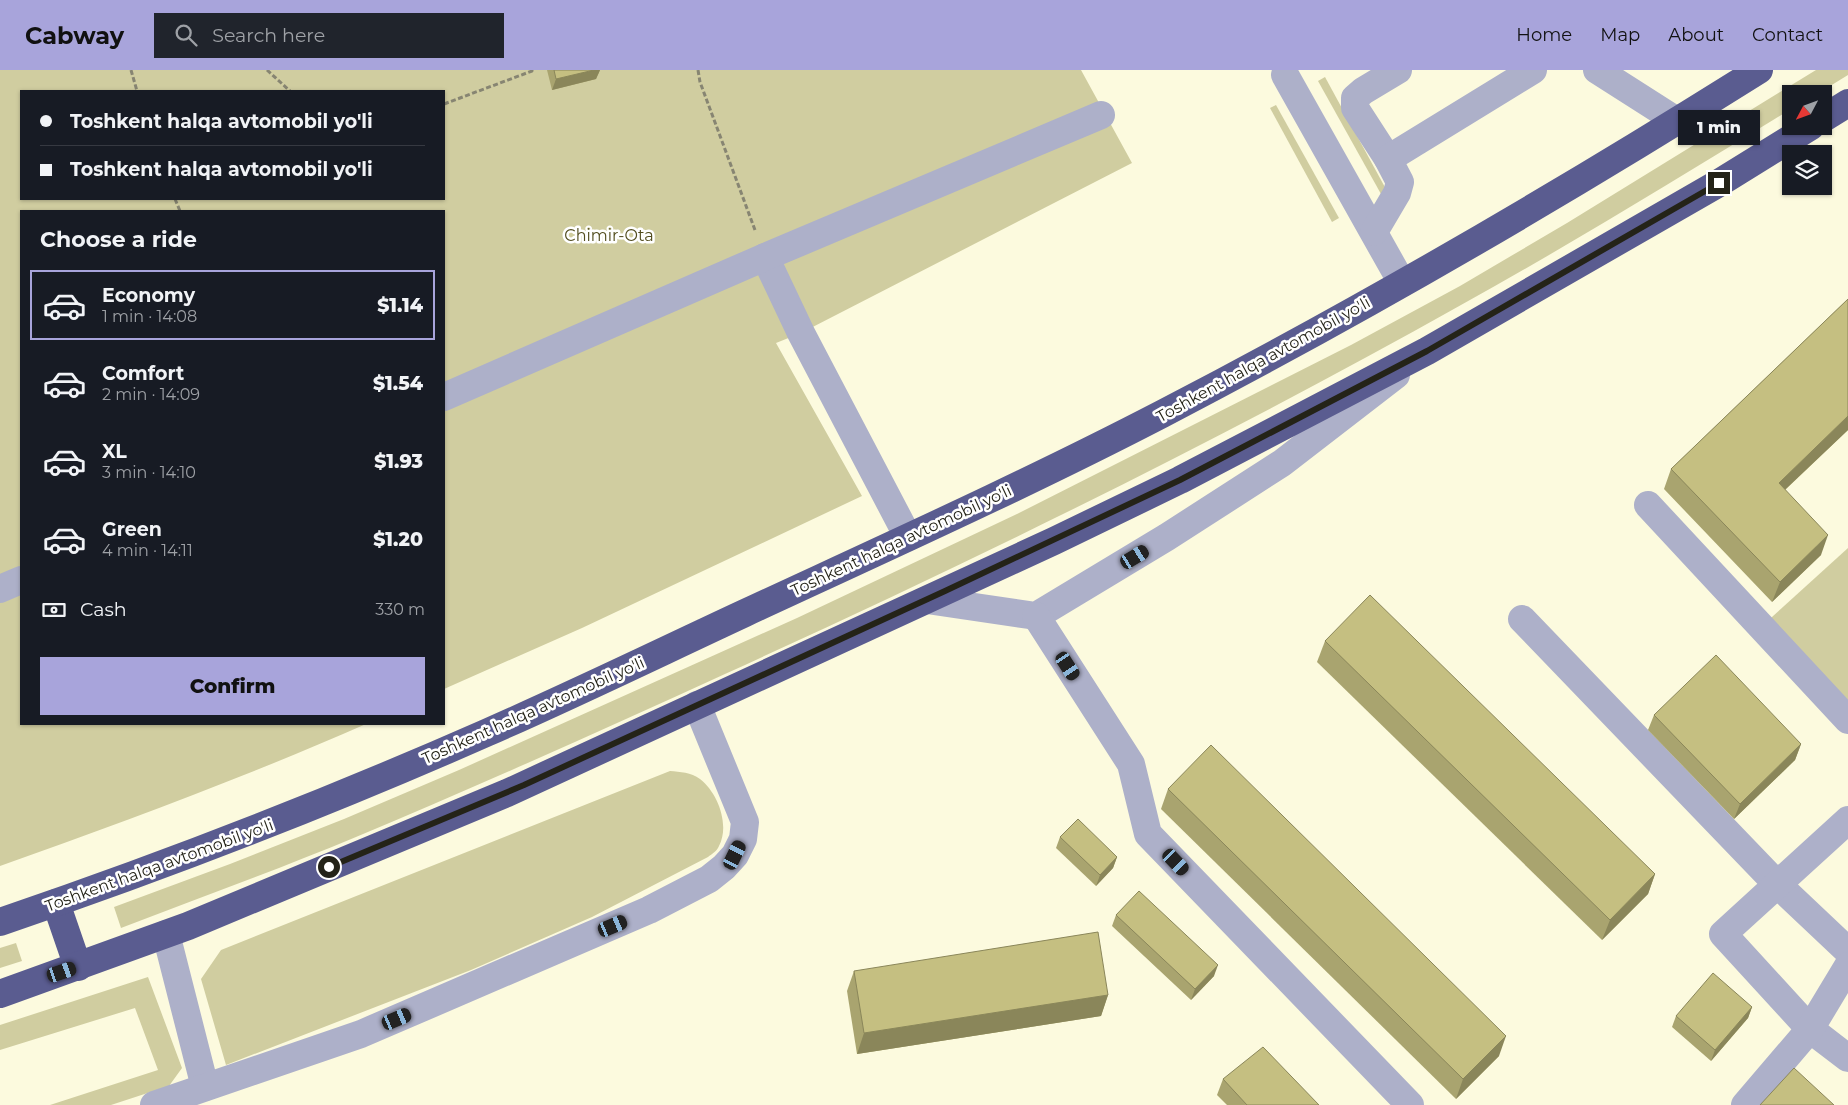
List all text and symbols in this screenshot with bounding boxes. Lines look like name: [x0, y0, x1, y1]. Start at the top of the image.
search box: [154, 13, 504, 58]
text: Cabway: [25, 21, 124, 50]
icon: search: [172, 21, 200, 49]
text: Search here: [212, 24, 325, 47]
text: Home: [1516, 24, 1572, 46]
text: Map: [1600, 24, 1640, 46]
text: About: [1668, 24, 1724, 46]
text: Contact: [1752, 24, 1823, 46]
north arrow: [1782, 85, 1832, 135]
map controls: [1782, 85, 1832, 195]
text: Toshkent halqa avtomobil yo'li: [70, 110, 373, 133]
callout: 1 min: [1678, 111, 1760, 146]
text: 1 min: [1697, 118, 1741, 137]
button: layers: [1782, 145, 1832, 195]
text: Toshkent halqa avtomobil yo'li: [70, 158, 373, 181]
route end: [1708, 172, 1730, 194]
text: Choose a ride: [40, 226, 197, 253]
park label: Chimir-Ota: [564, 226, 654, 245]
icon: car: [42, 283, 87, 328]
text: Economy: [102, 284, 195, 307]
street label: Toshkent halqa avtomobil yo'li: [1153, 293, 1373, 426]
text: $1.14: [377, 294, 423, 317]
text: 1 min · 14:08: [102, 307, 197, 326]
icon: car: [42, 361, 87, 406]
text: Comfort: [102, 362, 184, 385]
text: $1.54: [373, 372, 423, 395]
text: 2 min · 14:09: [102, 385, 200, 404]
icon: car: [42, 439, 87, 484]
text: XL: [102, 440, 127, 463]
text: $1.93: [374, 450, 423, 473]
text: 3 min · 14:10: [102, 463, 196, 482]
street label: Toshkent halqa avtomobil yo'li: [788, 481, 1015, 600]
icon: car: [42, 517, 87, 562]
text: Green: [102, 518, 162, 541]
text: $1.20: [373, 528, 423, 551]
text: 4 min · 14:11: [102, 541, 193, 560]
car: [1118, 543, 1151, 571]
icon: cash: [40, 596, 68, 624]
text: Cash: [80, 598, 127, 621]
text: 330 m: [375, 600, 425, 619]
car: [1053, 649, 1082, 683]
street label: Toshkent halqa avtomobil yo'li: [419, 653, 647, 768]
button: Confirm: [40, 657, 425, 715]
street label: Toshkent halqa avtomobil yo'li: [42, 815, 276, 916]
car: [721, 838, 748, 872]
car: [1160, 846, 1191, 878]
route start: [318, 856, 340, 878]
car: [596, 913, 629, 939]
car: [45, 960, 78, 984]
car: [380, 1006, 413, 1032]

